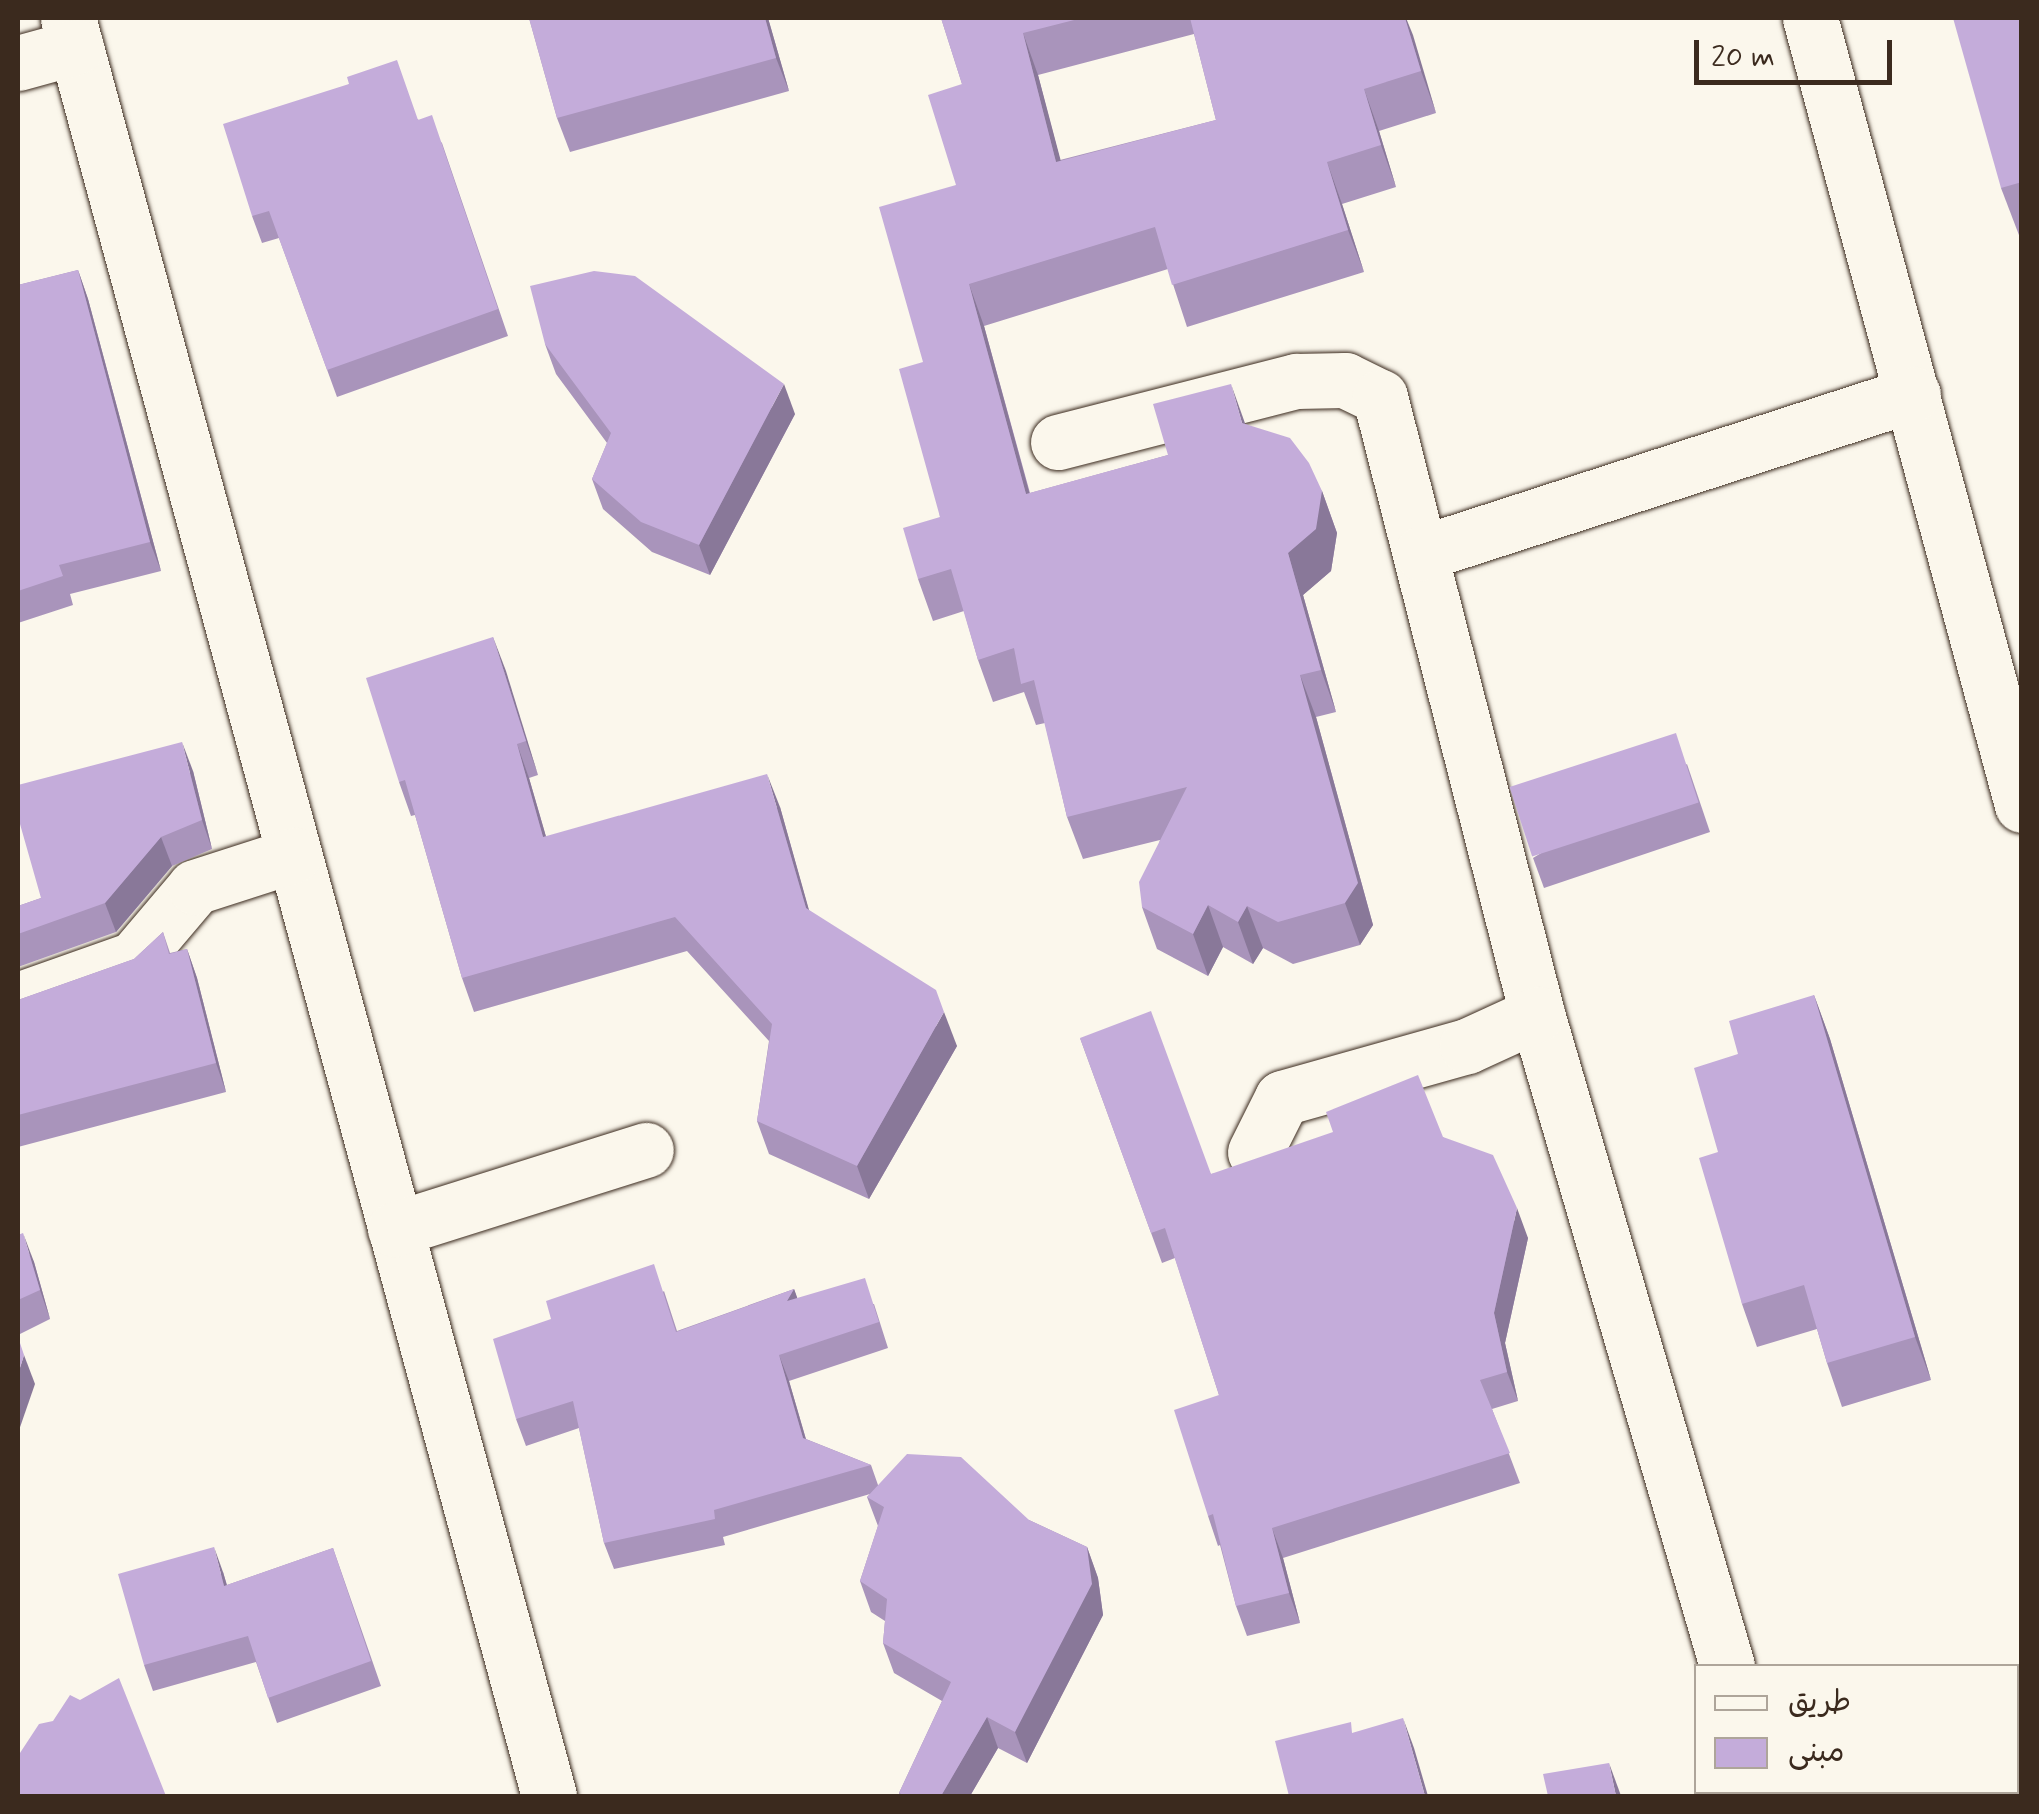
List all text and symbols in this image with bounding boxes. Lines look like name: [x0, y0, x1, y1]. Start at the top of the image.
scale bar: [1699, 20, 1896, 82]
text: 20 m: [1711, 38, 1775, 77]
legend: [1694, 1664, 2019, 1794]
text: طريق: [1788, 1683, 1851, 1722]
text: مبنى: [1788, 1733, 1844, 1772]

